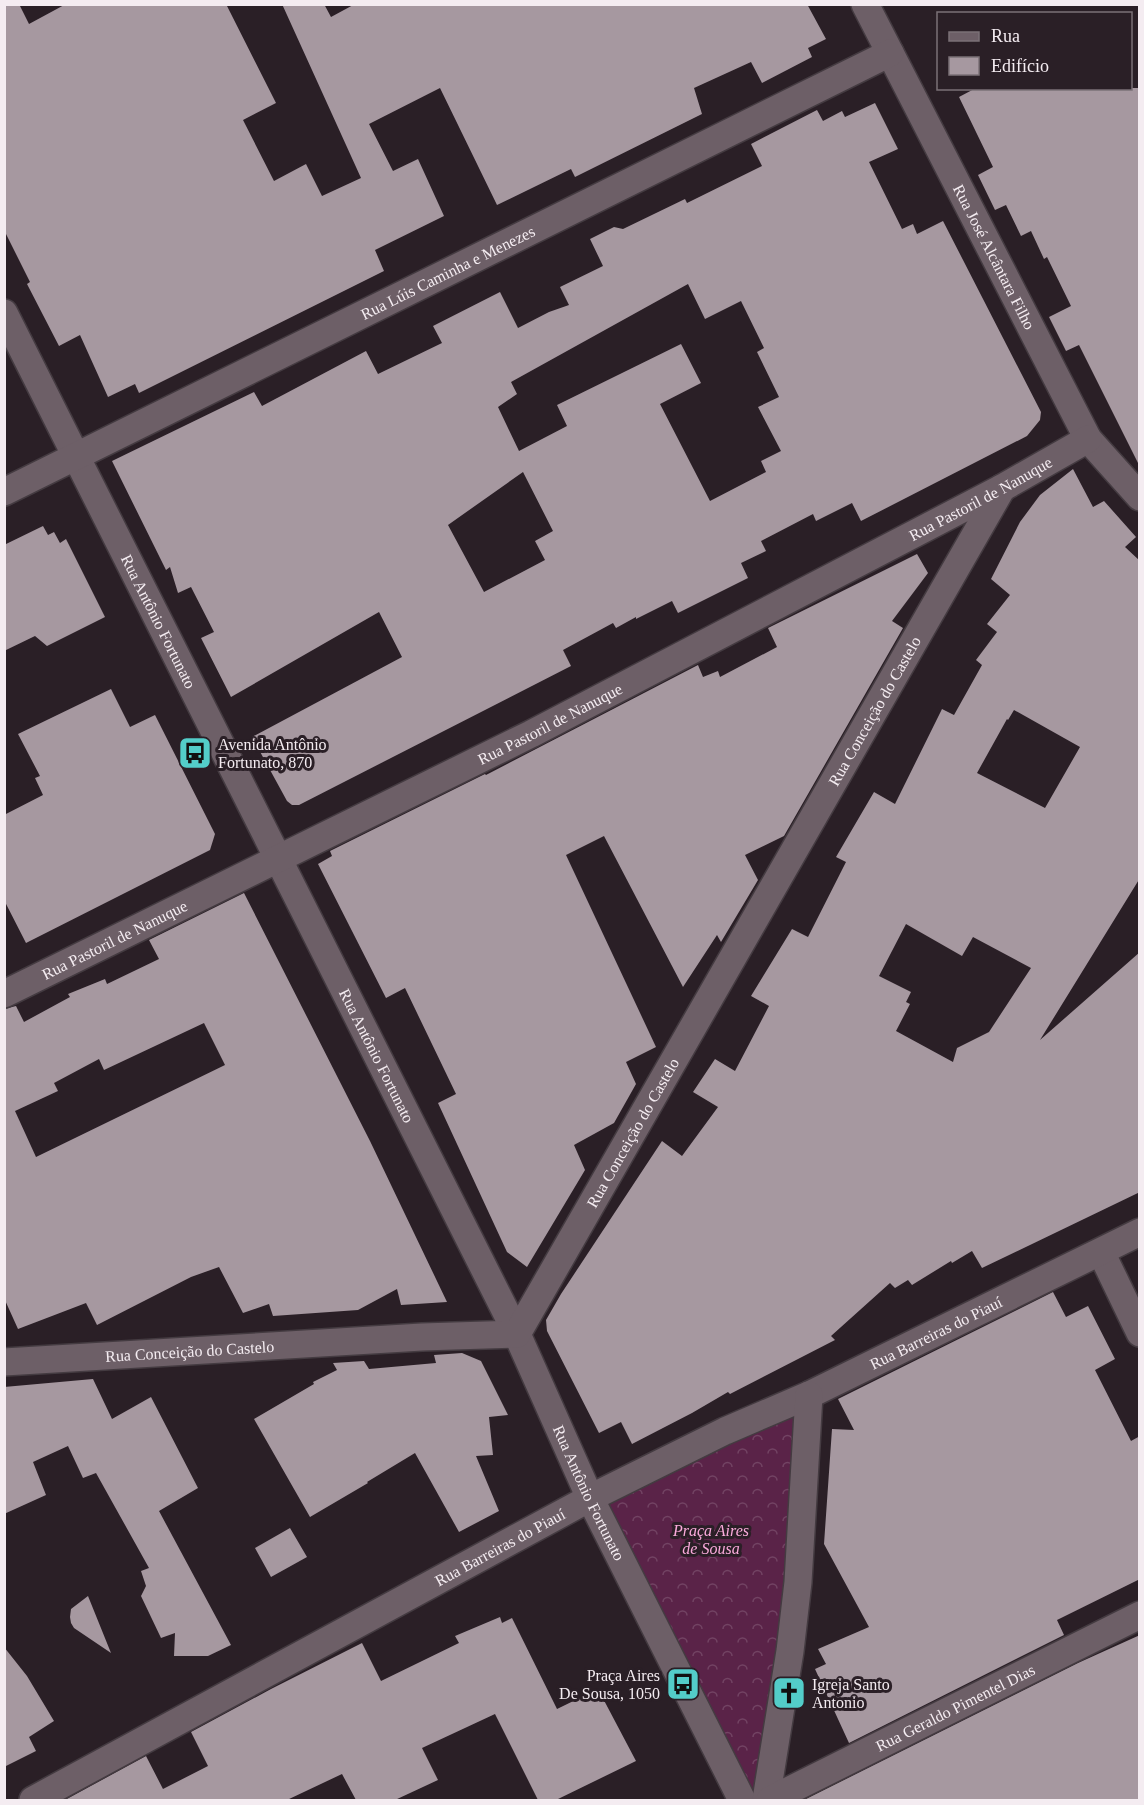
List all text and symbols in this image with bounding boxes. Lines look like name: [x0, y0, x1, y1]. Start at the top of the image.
legend: [937, 12, 1132, 90]
text: Rua: [991, 26, 1020, 46]
text: Edifício: [991, 56, 1049, 76]
street label: Rua José Alcântara Filho: [950, 181, 1039, 332]
street label: Rua Lúis Caminha e Menezes: [358, 222, 537, 322]
street label: Rua Pastoril de Nanuque: [906, 453, 1055, 544]
street label: Rua Antônio Fortunato: [118, 552, 200, 691]
street label: Rua Conceição do Castelo: [825, 633, 924, 789]
street label: Rua Pastoril de Nanuque: [475, 680, 625, 767]
bus stop icon: Avenida Antônio Fortunato, 870: [177, 735, 213, 771]
place label: Avenida Antônio Fortunato, 870: [218, 736, 327, 771]
street label: Rua Pastoril de Nanuque: [39, 897, 190, 983]
street label: Rua Antônio Fortunato: [336, 986, 418, 1125]
street label: Rua Conceição do Castelo: [583, 1055, 682, 1210]
street label: Rua Barreiras do Piauí: [867, 1293, 1005, 1372]
street label: Rua Conceição do Castelo: [105, 1337, 275, 1364]
street label: Rua Antônio Fortunato: [550, 1422, 628, 1563]
street label: Rua Barreiras do Piauí: [432, 1505, 568, 1589]
park label: Praça Aires de Sousa: [672, 1522, 749, 1557]
street label: Rua Geraldo Pimentel Dias: [873, 1661, 1037, 1754]
bus stop icon: Praça Aires De Sousa, 1050: [665, 1666, 701, 1702]
place label: Praça Aires De Sousa, 1050: [559, 1667, 660, 1702]
church icon: Igreja Santo Antonio: [771, 1675, 807, 1711]
place label: Igreja Santo Antonio: [812, 1676, 890, 1711]

